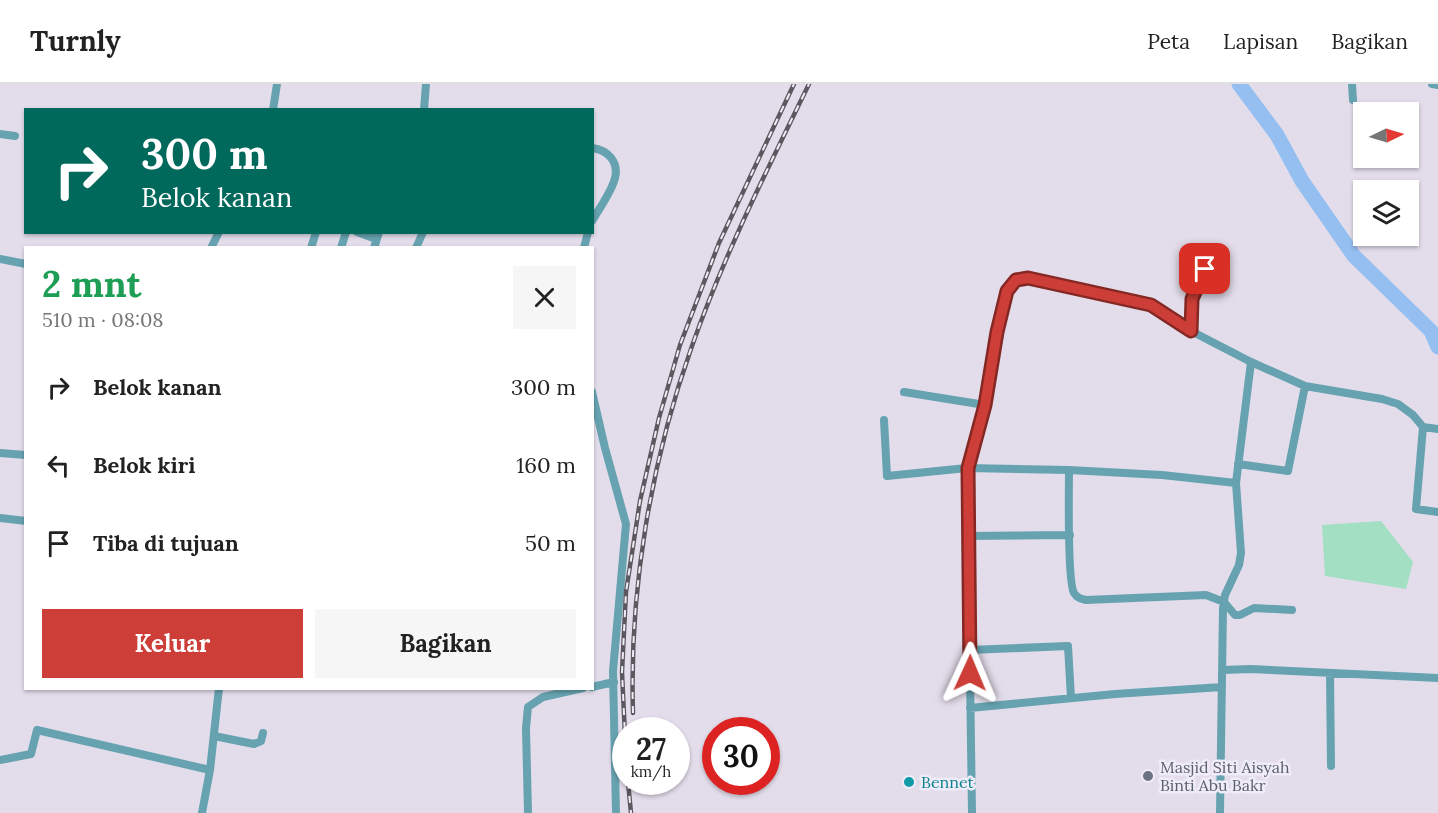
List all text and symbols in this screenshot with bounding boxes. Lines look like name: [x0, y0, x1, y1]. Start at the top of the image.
text: Turnly: [30, 23, 121, 59]
text: Peta: [1147, 28, 1190, 55]
text: Lapisan: [1223, 28, 1298, 55]
text: Bagikan: [1331, 28, 1408, 55]
north arrow: [1353, 102, 1419, 168]
map controls: [1353, 102, 1419, 246]
text: 300 m: [141, 127, 268, 181]
icon: right: [42, 132, 120, 210]
text: Belok kanan: [141, 180, 292, 214]
button: layers: [1353, 180, 1419, 246]
pin: [1179, 243, 1230, 294]
icon: arrive: [1188, 252, 1221, 285]
text: 2 mnt: [42, 261, 141, 307]
button: close: [513, 266, 576, 329]
text: 510 m · 08:08: [42, 307, 164, 332]
icon: right: [42, 371, 75, 404]
text: Belok kanan: [93, 373, 222, 401]
text: 300 m: [511, 373, 576, 401]
icon: left: [42, 449, 75, 482]
text: Belok kiri: [93, 451, 195, 479]
text: 160 m: [516, 451, 576, 479]
icon: arrive: [42, 527, 75, 560]
text: Tiba di tujuan: [93, 529, 239, 557]
text: 50 m: [525, 529, 576, 557]
button: Keluar: [42, 609, 303, 678]
button: Bagikan: [315, 609, 576, 678]
position arrow: [938, 641, 1002, 705]
speed limit sign: 30: [702, 717, 780, 795]
text: 27: [636, 730, 666, 768]
place label: Masjid Siti Aisyah Binti Abu Bakr: [1160, 757, 1290, 795]
text: km/h: [631, 762, 671, 781]
marker: Masjid Siti Aisyah Binti Abu Bakr: [1141, 769, 1155, 783]
place label: Bennet: [921, 772, 975, 792]
marker: Bennet: [902, 775, 916, 789]

